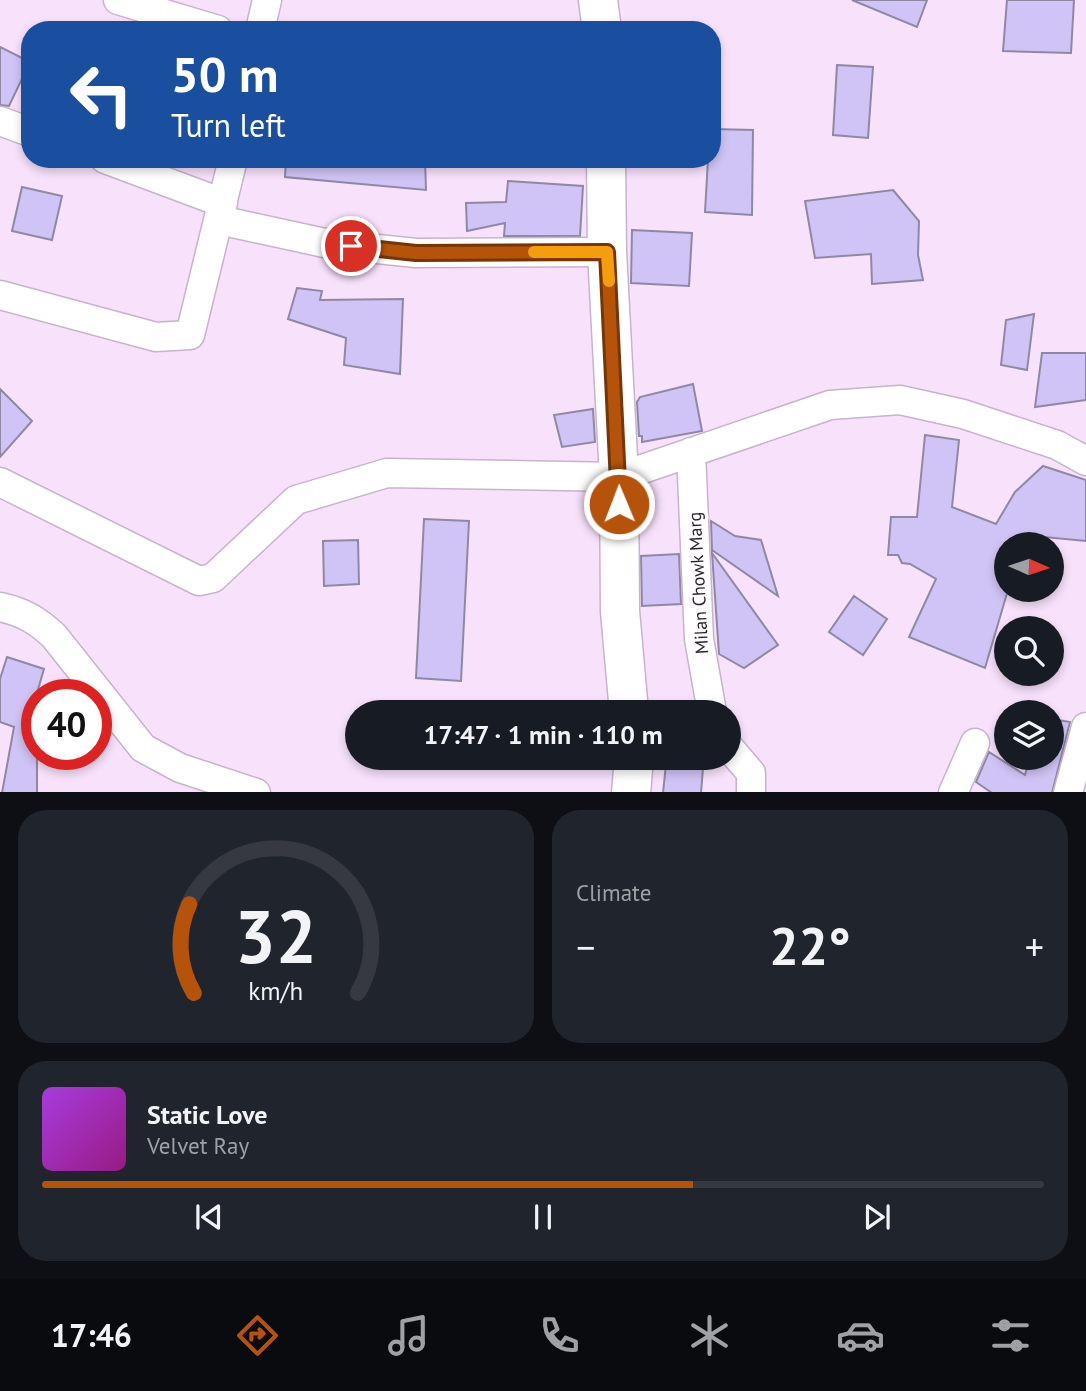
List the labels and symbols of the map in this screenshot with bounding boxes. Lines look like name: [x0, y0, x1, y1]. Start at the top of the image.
pin: [321, 216, 381, 276]
position arrow: [582, 467, 656, 541]
street label: Milan Chowk Marg: [683, 511, 713, 655]
north arrow: [994, 532, 1064, 602]
speed limit sign: 40: [21, 679, 112, 770]

